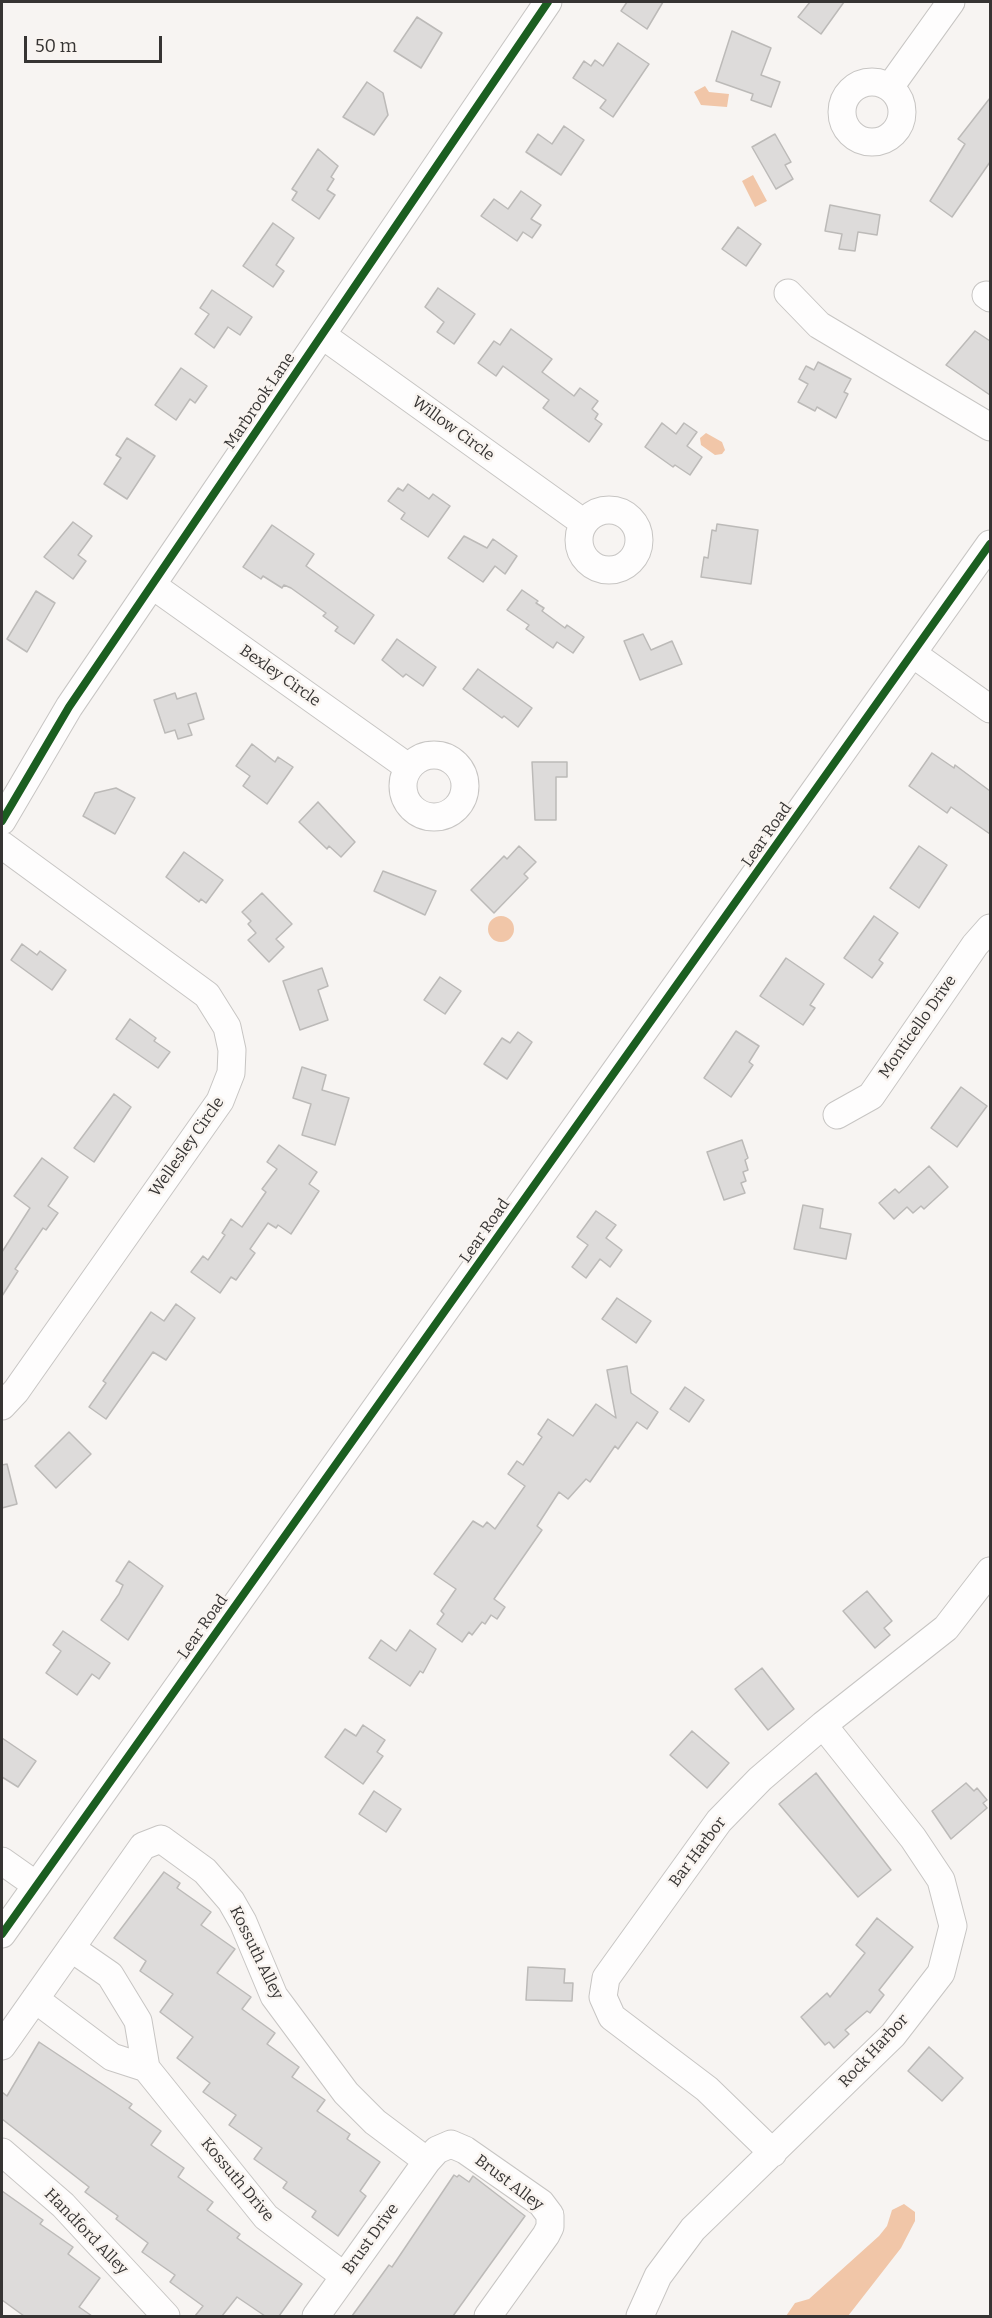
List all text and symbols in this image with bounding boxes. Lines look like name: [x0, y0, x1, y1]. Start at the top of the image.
scale bar: [27, 24, 165, 62]
text: 50 m: [35, 35, 77, 57]
street label: Marbrook Lane: [221, 349, 299, 453]
street label: Willow Circle: [408, 393, 498, 465]
street label: Bexley Circle: [236, 641, 324, 711]
street label: Lear Road: [738, 799, 796, 871]
street label: Monticello Drive: [875, 972, 961, 1082]
street label: Wellesley Circle: [146, 1094, 228, 1200]
street label: Lear Road: [456, 1195, 514, 1267]
street label: Lear Road: [174, 1591, 232, 1663]
street label: Bar Harbor: [666, 1813, 730, 1891]
street label: Kossuth Alley: [225, 1903, 287, 2003]
street label: Rock Harbor: [835, 2010, 913, 2092]
street label: Kossuth Drive: [196, 2134, 278, 2226]
street label: Brust Alley: [471, 2151, 547, 2215]
street label: Handford Alley: [40, 2185, 132, 2279]
street label: Brust Drive: [339, 2200, 403, 2278]

